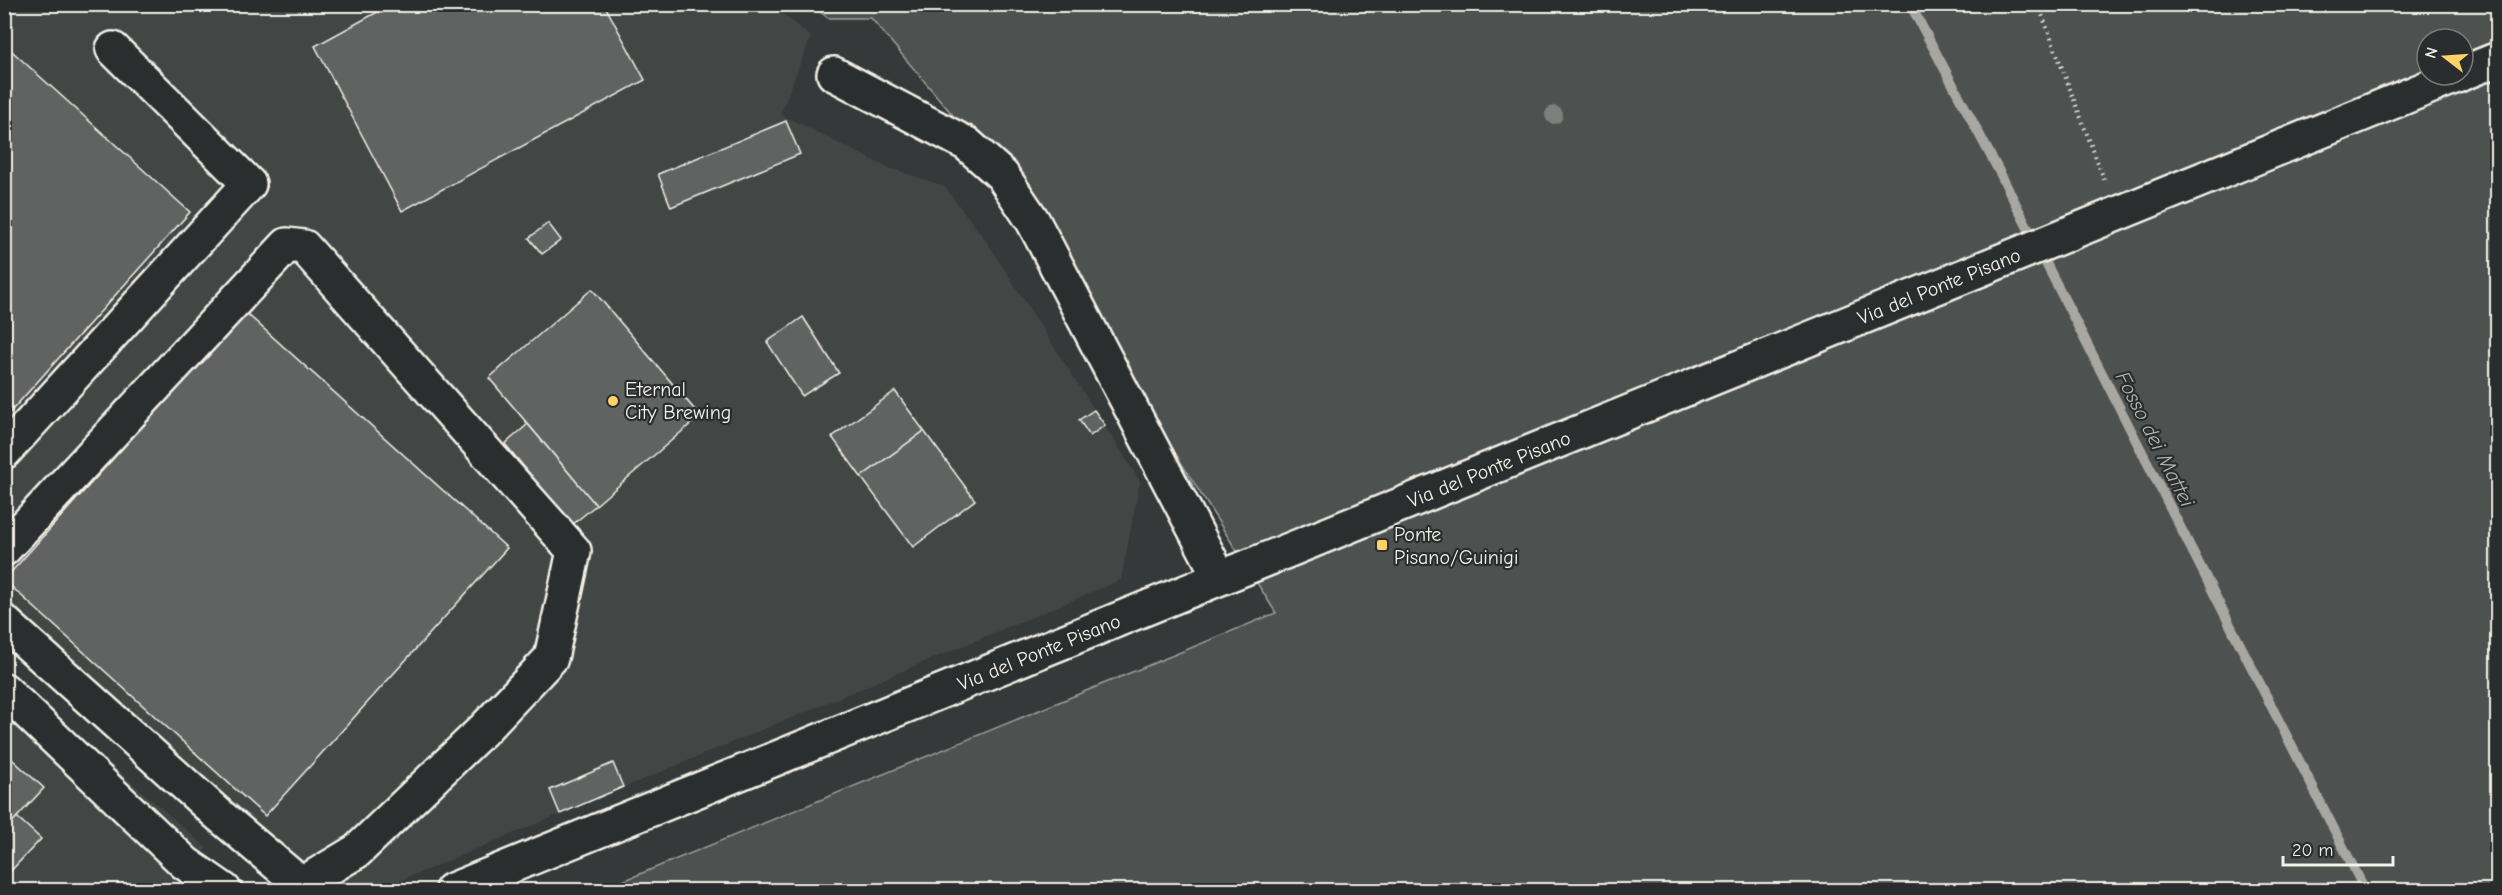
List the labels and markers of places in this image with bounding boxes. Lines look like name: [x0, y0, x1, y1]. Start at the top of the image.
place label: Eternal City Brewing: [625, 378, 731, 424]
marker: Eternal City Brewing: [606, 394, 620, 408]
place label: Ponte Pisano/Guinigi: [1394, 523, 1519, 569]
marker: Ponte Pisano/Guinigi: [1375, 538, 1389, 552]

